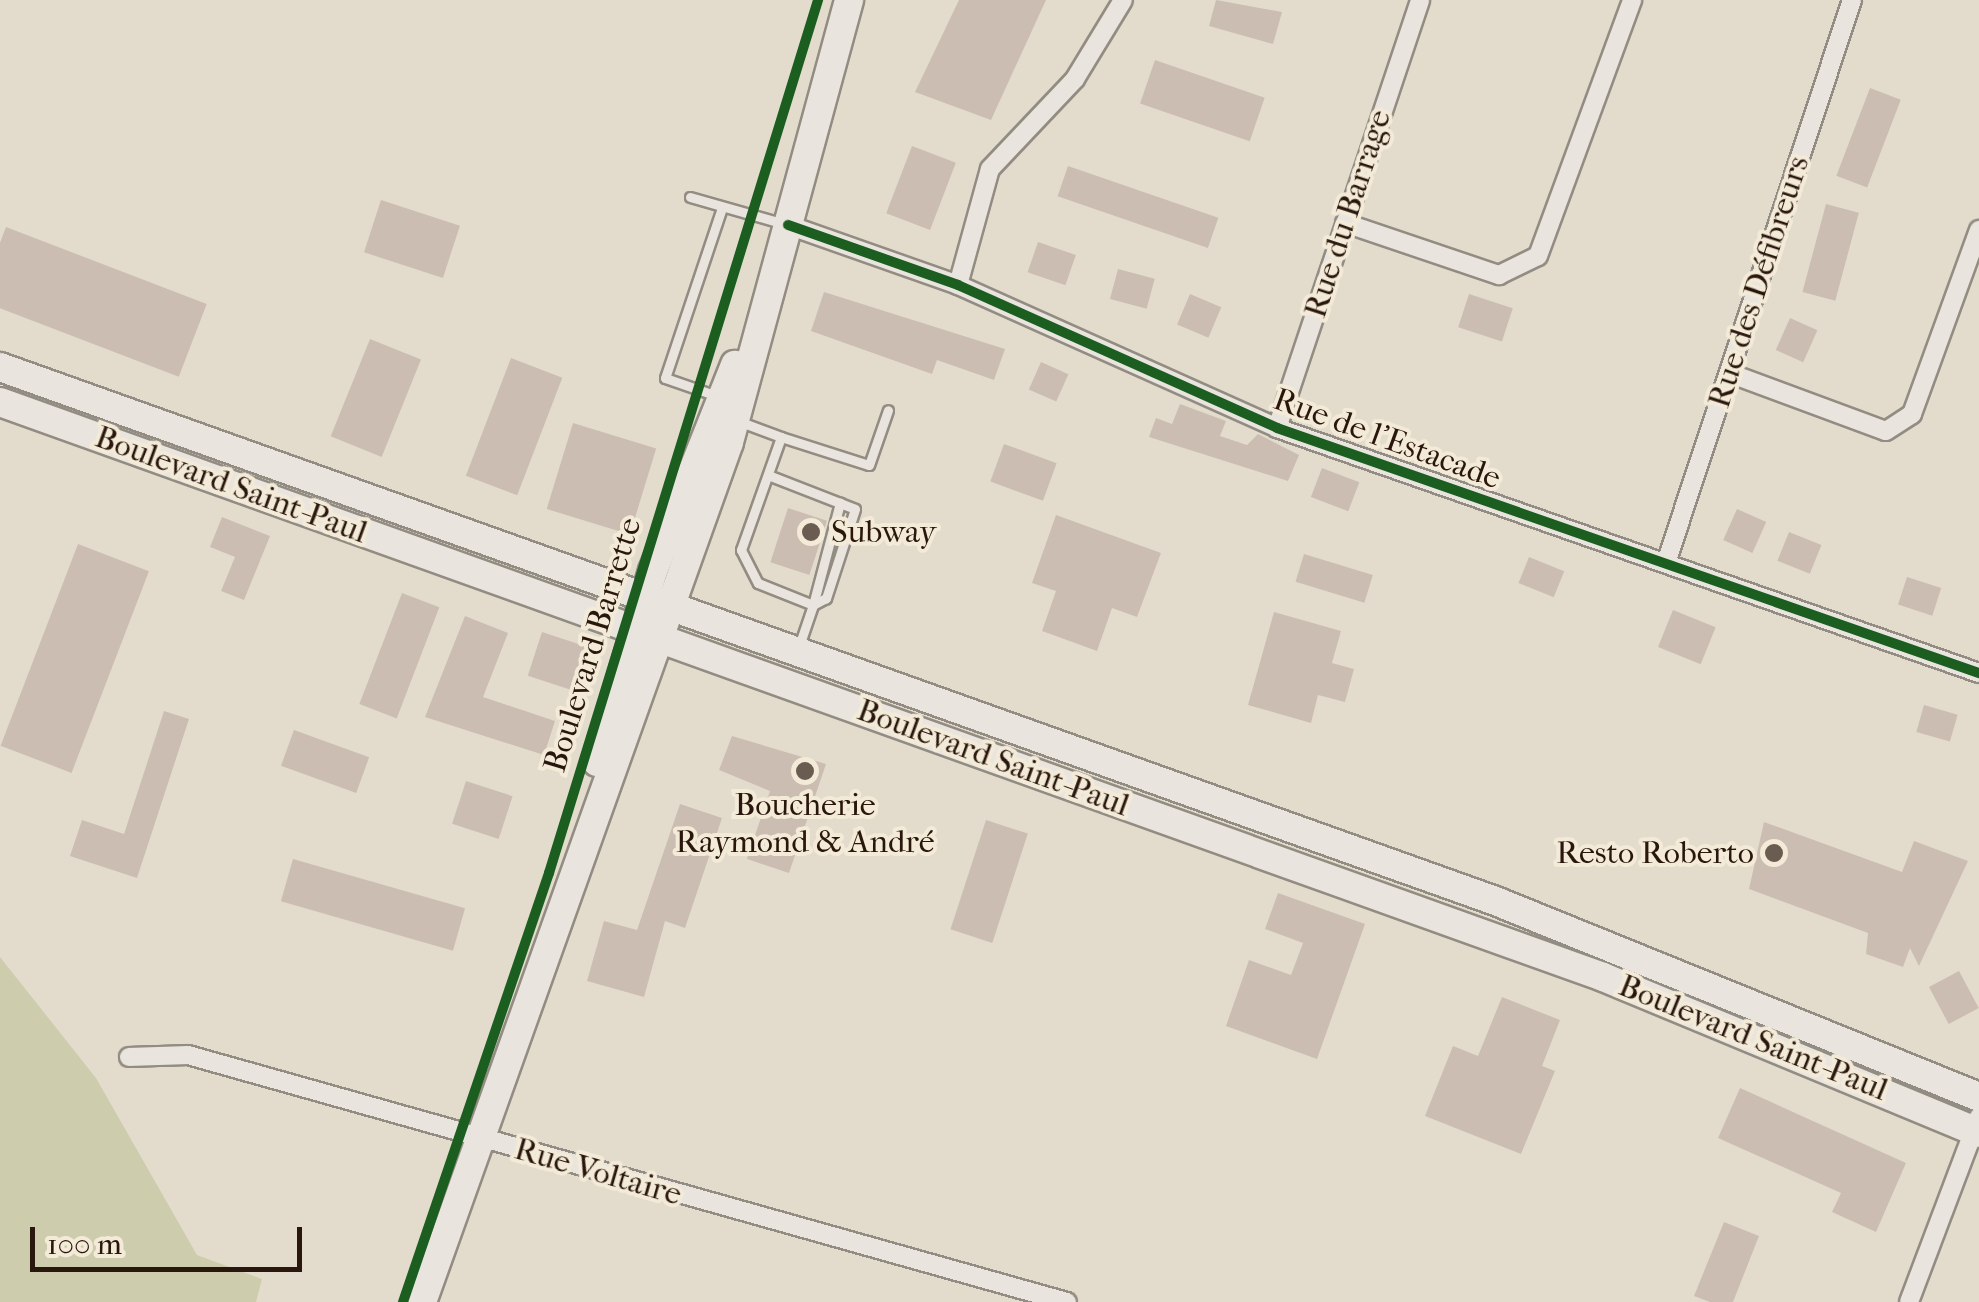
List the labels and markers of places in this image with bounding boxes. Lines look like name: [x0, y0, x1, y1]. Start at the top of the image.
place label: Subway: [831, 513, 936, 551]
marker: Subway: [800, 521, 822, 543]
marker: Boucherie Raymond & André: [794, 760, 816, 782]
place label: Boucherie Raymond & André: [675, 787, 935, 862]
place label: Resto Roberto: [1556, 834, 1754, 872]
marker: Resto Roberto: [1763, 842, 1785, 864]

